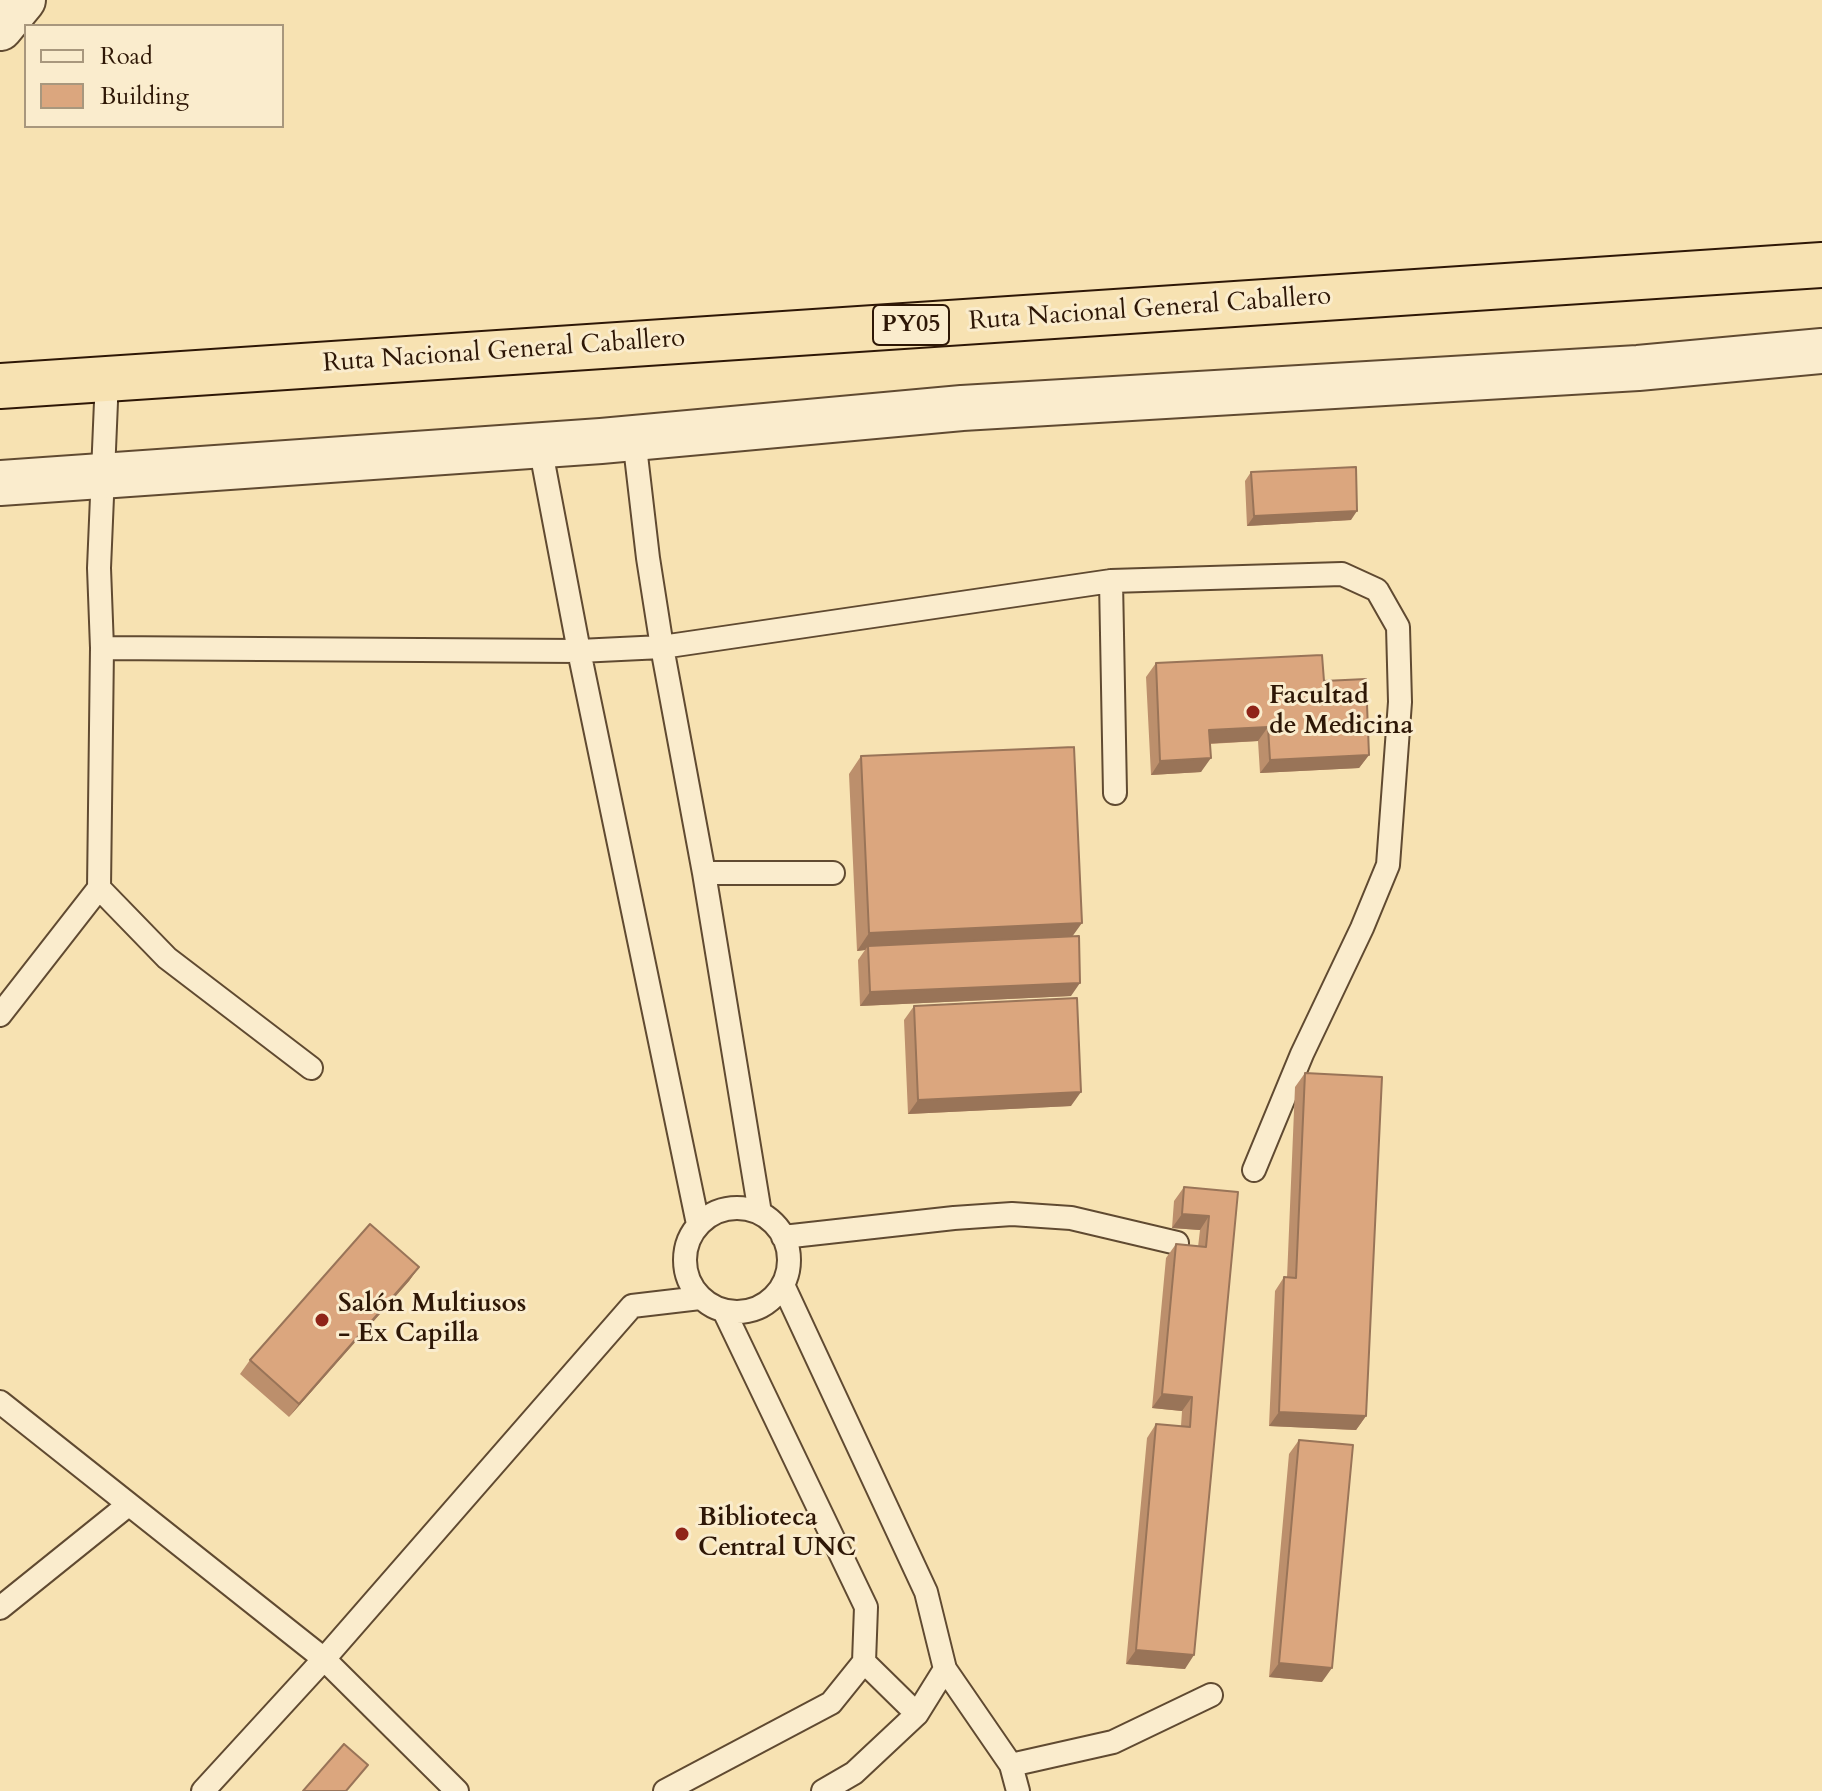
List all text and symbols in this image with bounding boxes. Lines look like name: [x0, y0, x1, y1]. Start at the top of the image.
legend: [24, 24, 284, 128]
text: Road: [100, 40, 153, 73]
text: Building: [100, 80, 189, 113]
street label: Ruta Nacional General Caballero: [968, 282, 1332, 338]
road number: PY05: [873, 305, 949, 345]
street label: Ruta Nacional General Caballero: [322, 324, 686, 380]
place label: Facultad de Medicina: [1269, 681, 1413, 742]
marker: Facultad de Medicina: [1244, 703, 1262, 721]
place label: Salón Multiusos - Ex Capilla: [338, 1289, 526, 1350]
marker: Salón Multiusos - Ex Capilla: [313, 1311, 331, 1329]
place label: Biblioteca Central UNC: [698, 1503, 857, 1564]
marker: Biblioteca Central UNC: [673, 1525, 691, 1543]

